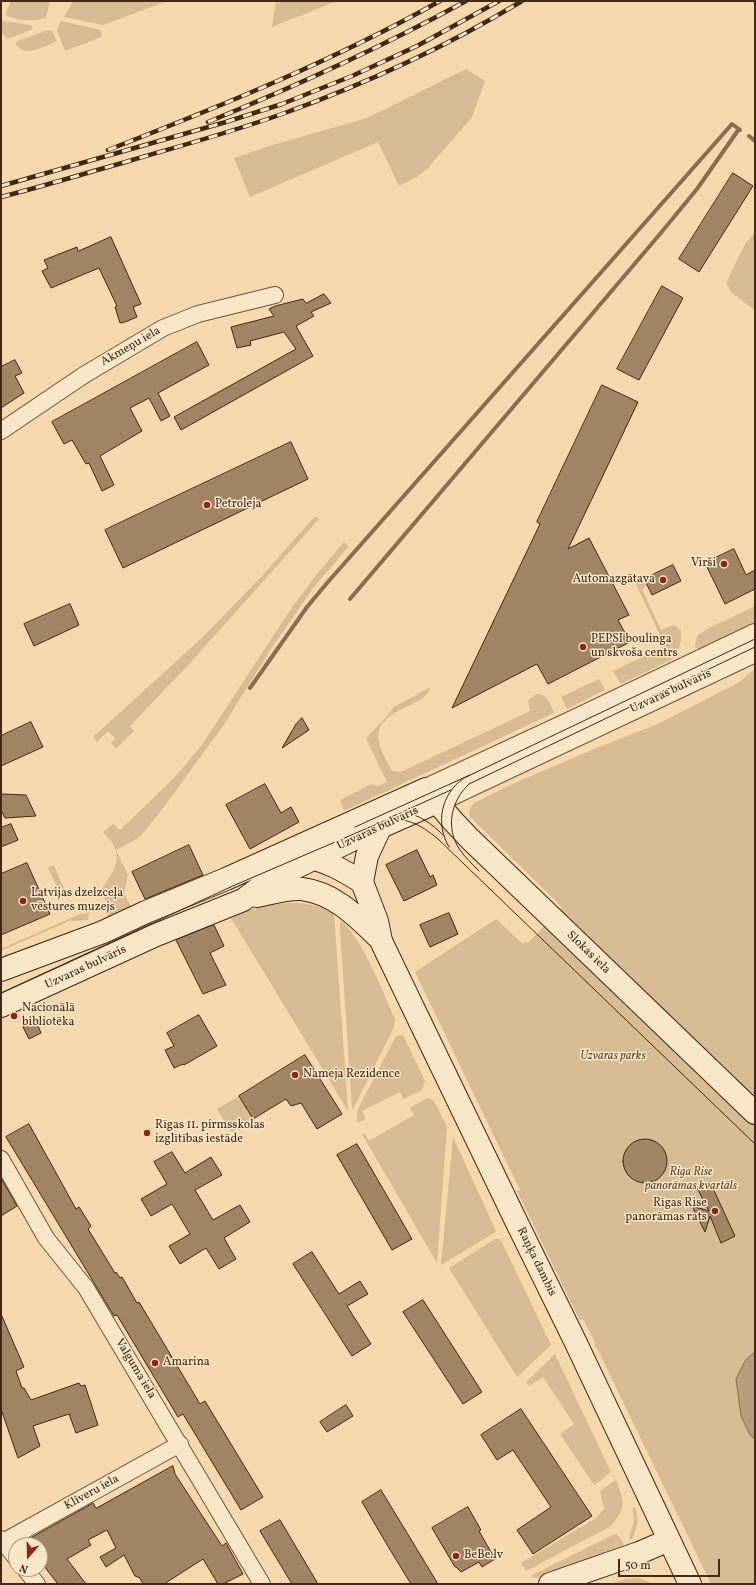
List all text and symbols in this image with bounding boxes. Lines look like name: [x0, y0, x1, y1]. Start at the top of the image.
street label: Akmeņu iela: [99, 324, 163, 370]
place label: Petroleja: [215, 498, 262, 512]
marker: Petroleja: [202, 500, 212, 510]
place label: Virši: [691, 557, 716, 571]
marker: Virši: [719, 559, 729, 569]
place label: Automazgātava: [573, 573, 655, 587]
marker: Automazgātava: [658, 575, 668, 585]
place label: PEPSI boulinga un skvoša centrs: [591, 633, 678, 661]
marker: PEPSI boulinga un skvoša centrs: [578, 642, 588, 652]
street label: Uzvaras bulvāris: [628, 667, 714, 717]
street label: Uzvaras bulvāris: [335, 804, 421, 854]
place label: Latvijas dzelzceļa vēstures muzejs: [31, 887, 123, 915]
marker: Latvijas dzelzceļa vēstures muzejs: [18, 896, 28, 906]
street label: Slokas iela: [563, 929, 613, 977]
street label: Uzvaras bulvāris: [43, 943, 129, 993]
place label: Nacionālā bibliotēka: [22, 1002, 75, 1030]
marker: Nacionālā bibliotēka: [9, 1011, 19, 1021]
park label: Uzvaras parks: [580, 1050, 646, 1064]
place label: Nameja Rezidence: [303, 1068, 400, 1082]
marker: Nameja Rezidence: [290, 1070, 300, 1080]
place label: Rīgas 11. pirmsskolas izglītības iestāde: [155, 1119, 265, 1147]
marker: Rīgas 11. pirmsskolas izglītības iestāde: [142, 1128, 152, 1138]
park label: Riga Rise panorāmas kvartāls: [645, 1166, 737, 1194]
place label: Rīgas Rise panorāmas rats: [625, 1197, 707, 1225]
marker: Rīgas Rise panorāmas rats: [710, 1206, 720, 1216]
street label: Raņķa dambis: [513, 1225, 559, 1299]
street label: Valguma iela: [111, 1336, 159, 1402]
place label: Amarina: [163, 1356, 210, 1370]
marker: Amarina: [150, 1358, 160, 1368]
street label: Klīveru iela: [62, 1472, 122, 1514]
north arrow: [8, 1537, 48, 1577]
place label: BeBe.lv: [464, 1549, 503, 1563]
marker: BeBe.lv: [451, 1551, 461, 1561]
scale bar: [620, 1551, 722, 1577]
text: 50 m: [625, 1558, 651, 1574]
text: N: [18, 1559, 30, 1576]

